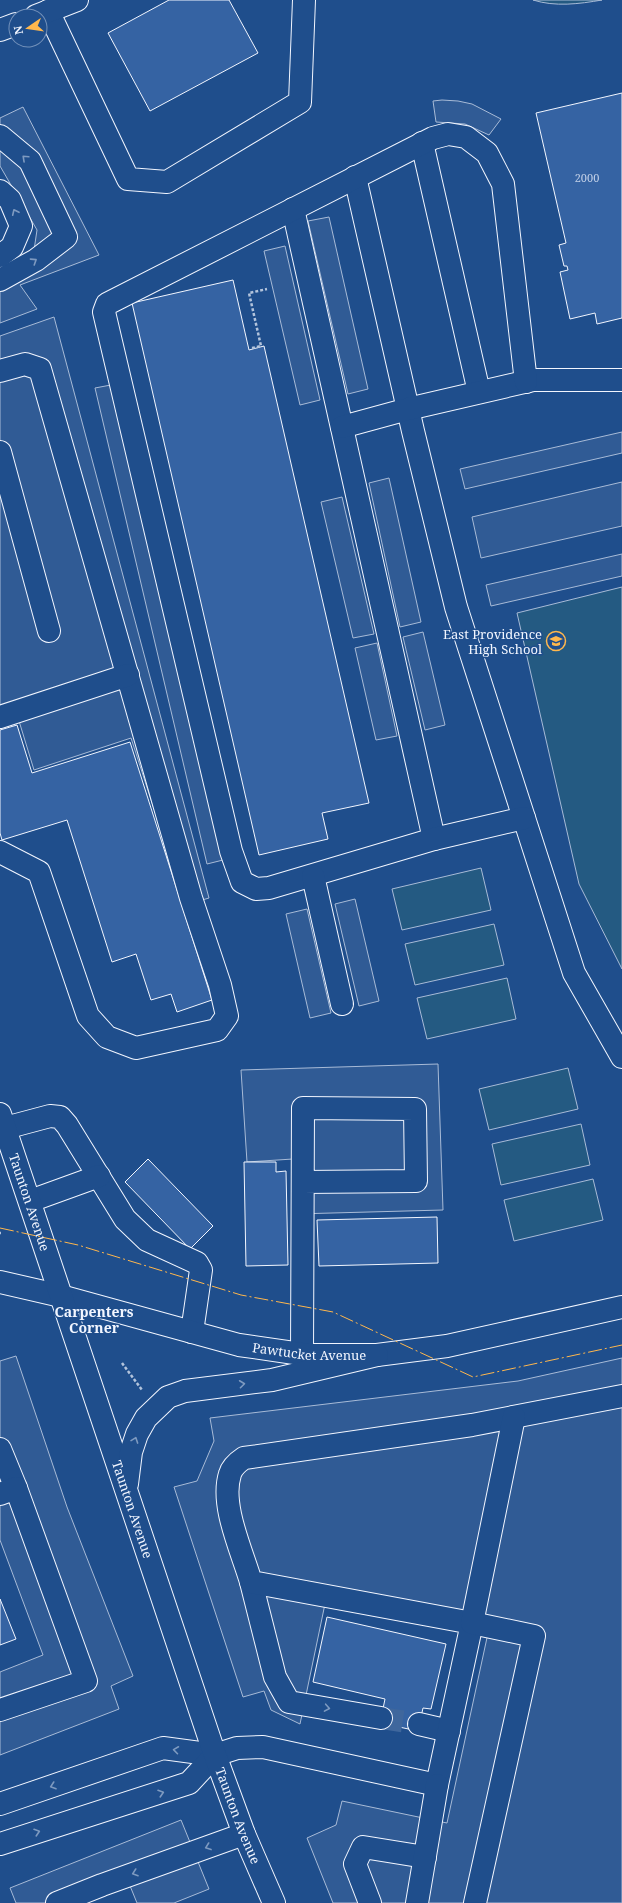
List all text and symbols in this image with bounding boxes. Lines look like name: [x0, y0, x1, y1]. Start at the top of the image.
north arrow: [8, 8, 48, 48]
text: N: [9, 24, 26, 36]
one-way arrow: [22, 155, 30, 162]
house number: 2000: [575, 170, 599, 185]
one-way arrow: [12, 209, 20, 217]
one-way arrow: [30, 258, 37, 266]
place label: East Providence High School: [443, 625, 542, 658]
school or university icon: East Providence High School: [545, 630, 567, 652]
street label: Taunton Avenue: [5, 1151, 54, 1253]
district label: Carpenters Corner: [54, 1302, 134, 1337]
street label: Pawtucket Avenue: [251, 1338, 366, 1364]
one-way arrow: [238, 1379, 245, 1388]
one-way arrow: [130, 1436, 139, 1443]
street label: Taunton Avenue: [108, 1458, 157, 1561]
one-way arrow: [324, 1704, 330, 1712]
one-way arrow: [173, 1746, 179, 1755]
street label: Taunton Avenue: [211, 1765, 265, 1867]
one-way arrow: [50, 1781, 57, 1789]
one-way arrow: [157, 1789, 164, 1798]
one-way arrow: [33, 1829, 40, 1837]
one-way arrow: [205, 1842, 212, 1850]
one-way arrow: [132, 1868, 139, 1876]

